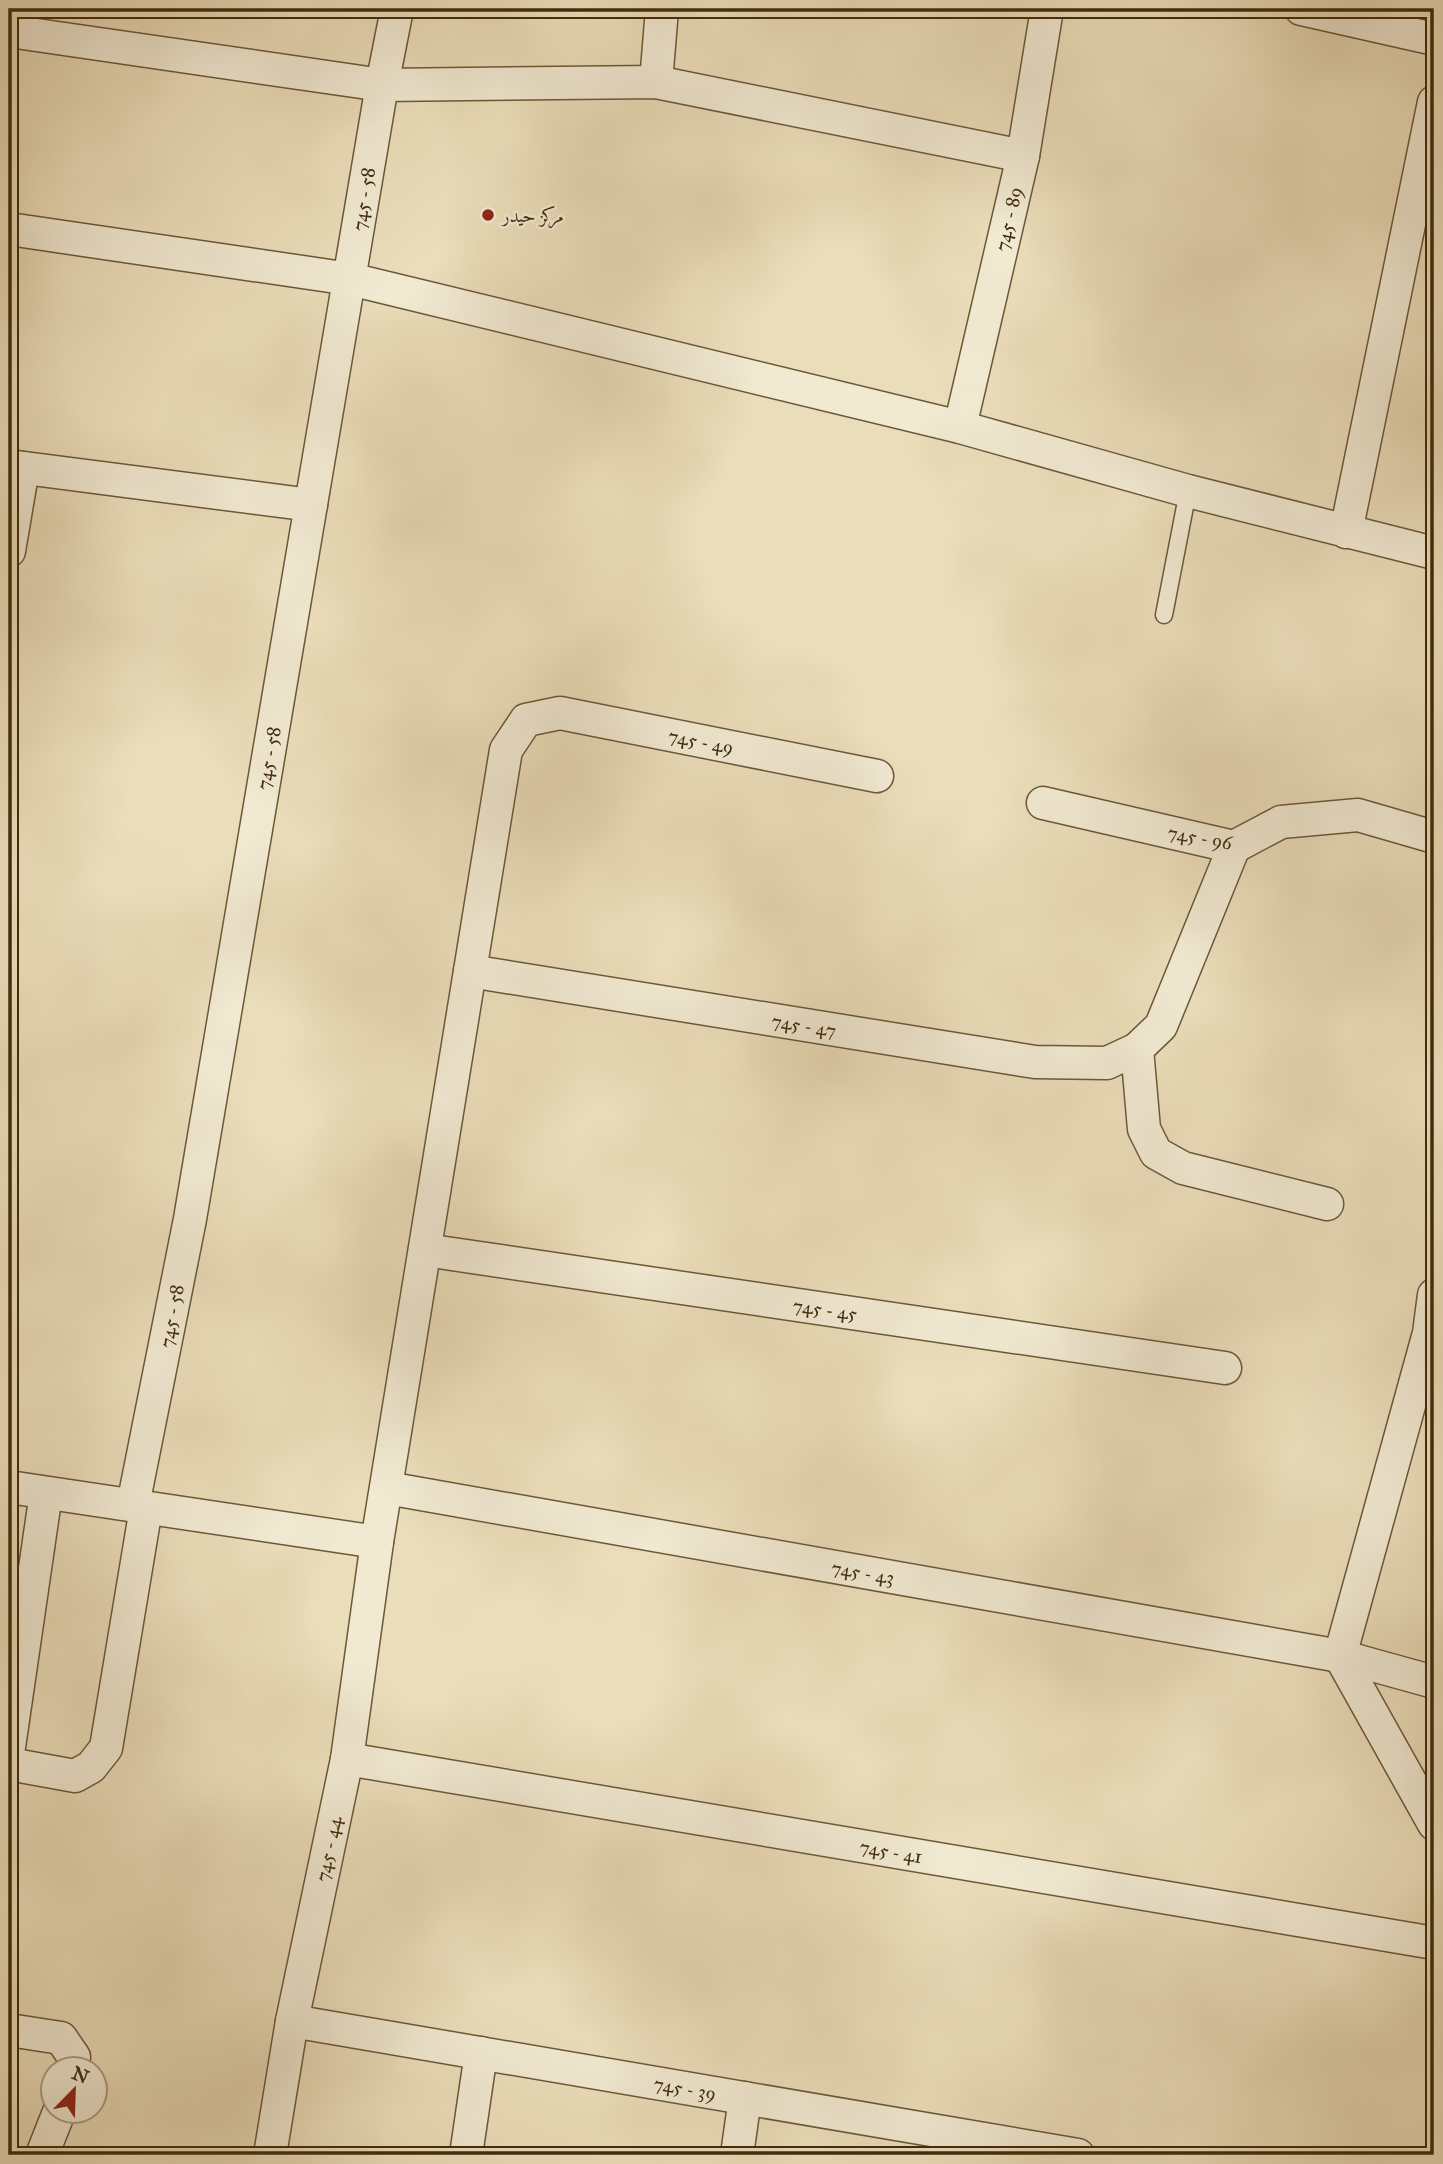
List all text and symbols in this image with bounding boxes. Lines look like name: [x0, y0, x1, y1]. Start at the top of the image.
street label: 745 - 58: [347, 166, 380, 233]
street label: 745 - 89: [990, 185, 1027, 254]
place label: مركز حيدر: [500, 204, 564, 229]
marker: مركز حيدر: [480, 207, 496, 223]
street label: 745 - 49: [666, 724, 735, 759]
street label: 745 - 58: [252, 725, 285, 792]
street label: 745 - 96: [1166, 821, 1235, 855]
street label: 745 - 47: [770, 1009, 838, 1042]
street label: 745 - 58: [155, 1283, 188, 1350]
street label: 745 - 45: [791, 1294, 859, 1325]
street label: 745 - 43: [830, 1556, 896, 1589]
street label: 745 - 44: [310, 1814, 347, 1884]
street label: 745 - 41: [858, 1835, 924, 1868]
north arrow: [38, 2056, 108, 2126]
text: N: [69, 2061, 92, 2089]
street label: 745 - 39: [652, 2072, 718, 2105]

